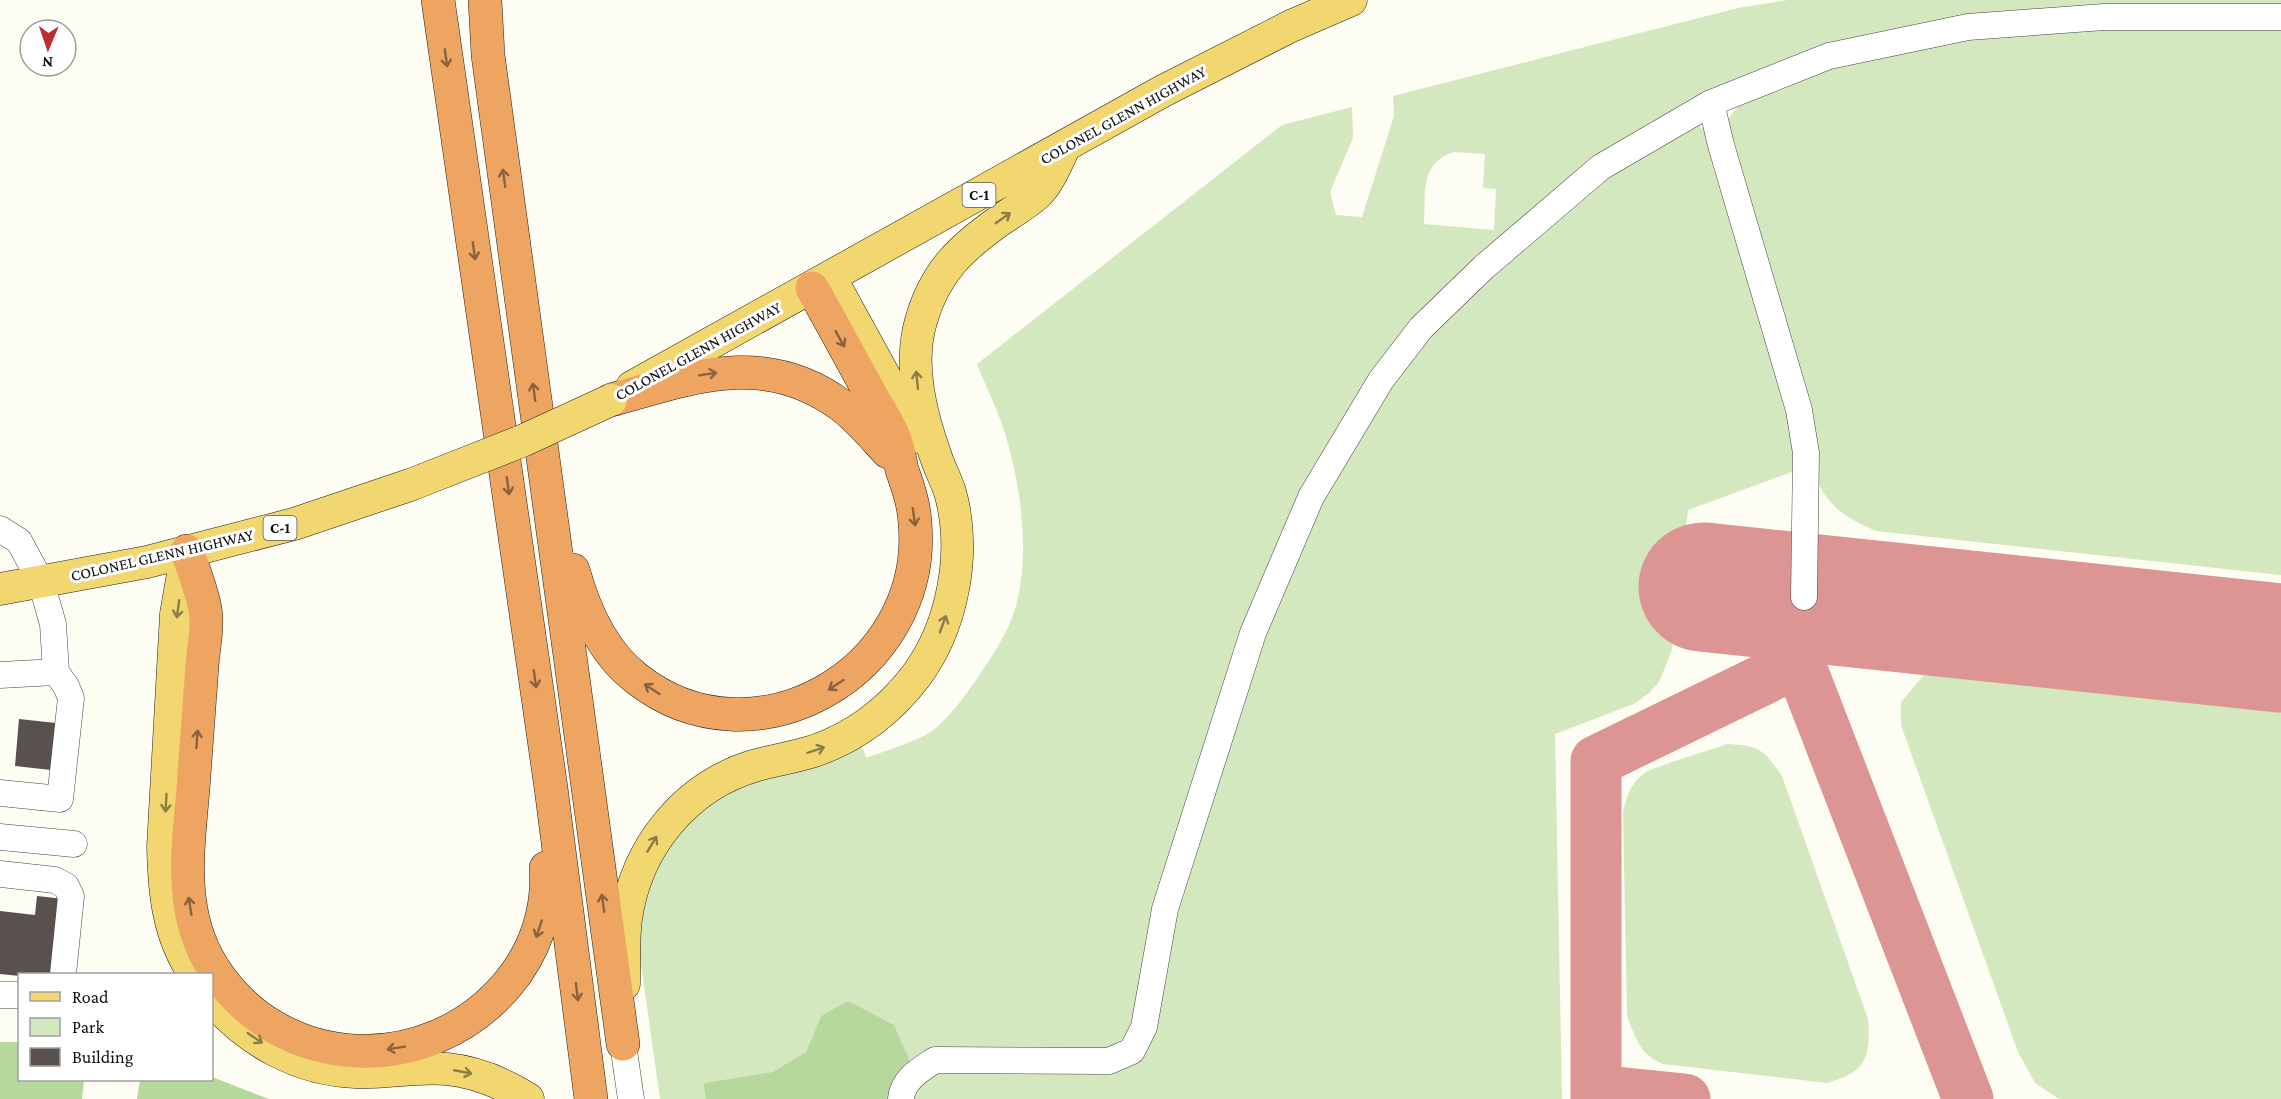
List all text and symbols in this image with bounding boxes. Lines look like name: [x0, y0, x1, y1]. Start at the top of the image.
north arrow: [18, 18, 78, 78]
one-way arrow: [441, 48, 452, 67]
text: N: [42, 54, 53, 71]
street label: COLONEL GLENN HIGHWAY: [1037, 62, 1209, 168]
one-way arrow: [499, 169, 510, 189]
road number: C-1: [962, 183, 996, 207]
one-way arrow: [995, 212, 1011, 224]
one-way arrow: [469, 241, 480, 260]
street label: COLONEL GLENN HIGHWAY: [612, 298, 784, 404]
one-way arrow: [834, 330, 846, 347]
one-way arrow: [697, 369, 717, 380]
one-way arrow: [911, 371, 922, 390]
one-way arrow: [528, 383, 539, 403]
one-way arrow: [502, 475, 513, 495]
one-way arrow: [909, 507, 920, 527]
road number: C-1: [264, 516, 296, 540]
street label: COLONEL GLENN HIGHWAY: [69, 526, 255, 584]
one-way arrow: [172, 598, 183, 618]
one-way arrow: [938, 615, 949, 633]
one-way arrow: [530, 668, 541, 688]
one-way arrow: [829, 679, 845, 691]
one-way arrow: [644, 683, 661, 695]
one-way arrow: [191, 729, 202, 749]
one-way arrow: [806, 744, 825, 755]
one-way arrow: [160, 793, 171, 813]
one-way arrow: [646, 836, 658, 853]
one-way arrow: [598, 894, 609, 914]
one-way arrow: [184, 897, 195, 916]
one-way arrow: [533, 919, 544, 938]
legend: [18, 973, 213, 1081]
one-way arrow: [572, 982, 583, 1002]
text: Road: [72, 987, 109, 1007]
text: Park: [72, 1017, 104, 1037]
one-way arrow: [246, 1032, 262, 1044]
one-way arrow: [387, 1043, 407, 1054]
text: Building: [72, 1047, 134, 1067]
one-way arrow: [453, 1067, 472, 1078]

